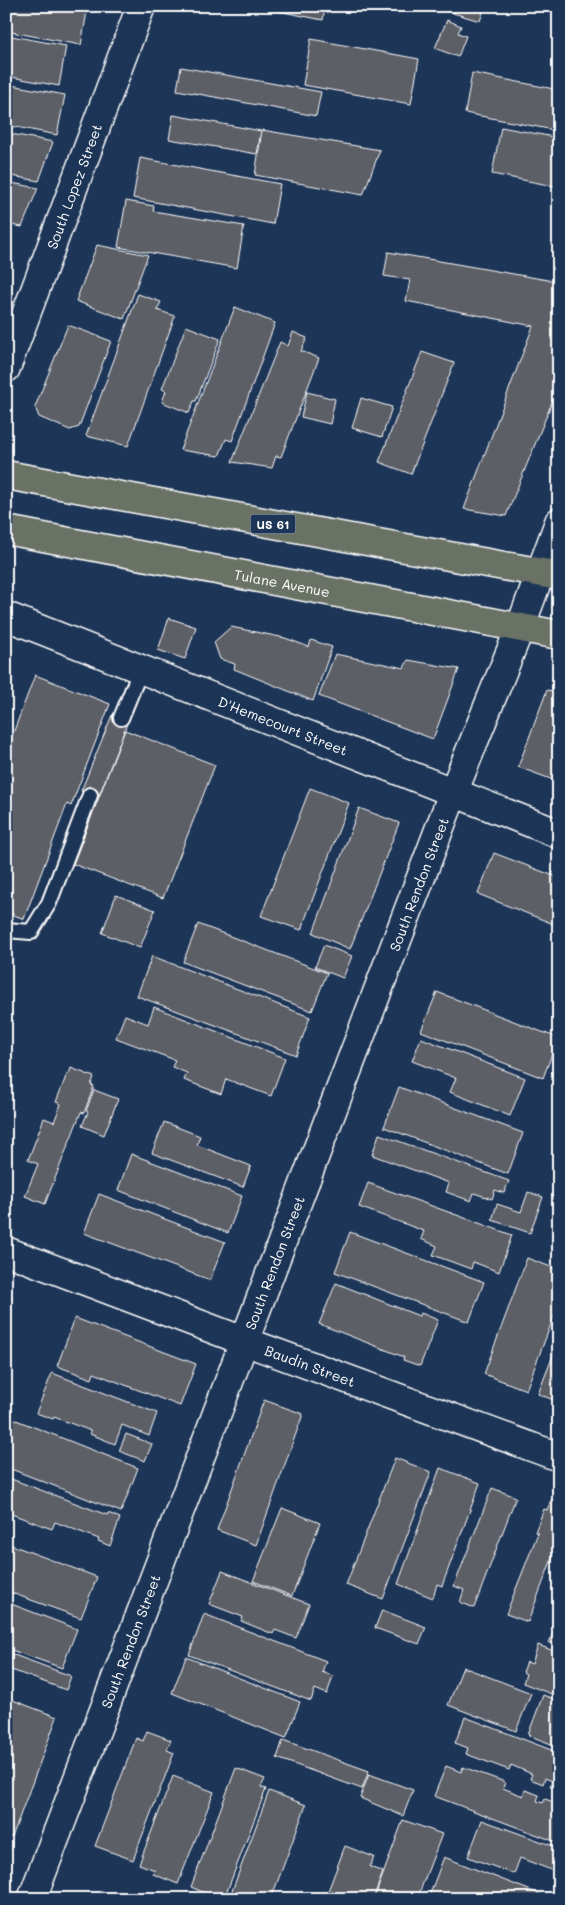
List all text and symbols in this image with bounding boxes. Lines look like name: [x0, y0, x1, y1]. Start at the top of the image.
street label: South Lopez Street: [42, 121, 106, 252]
road number: US 61: [250, 514, 296, 534]
street label: Tulane Avenue: [233, 564, 332, 601]
street label: D'Hemecourt Street: [216, 691, 351, 759]
street label: South Rendon Street: [384, 814, 452, 954]
street label: South Rendon Street: [240, 1193, 308, 1332]
street label: Baudin Street: [262, 1340, 358, 1391]
street label: South Rendon Street: [96, 1571, 164, 1711]

